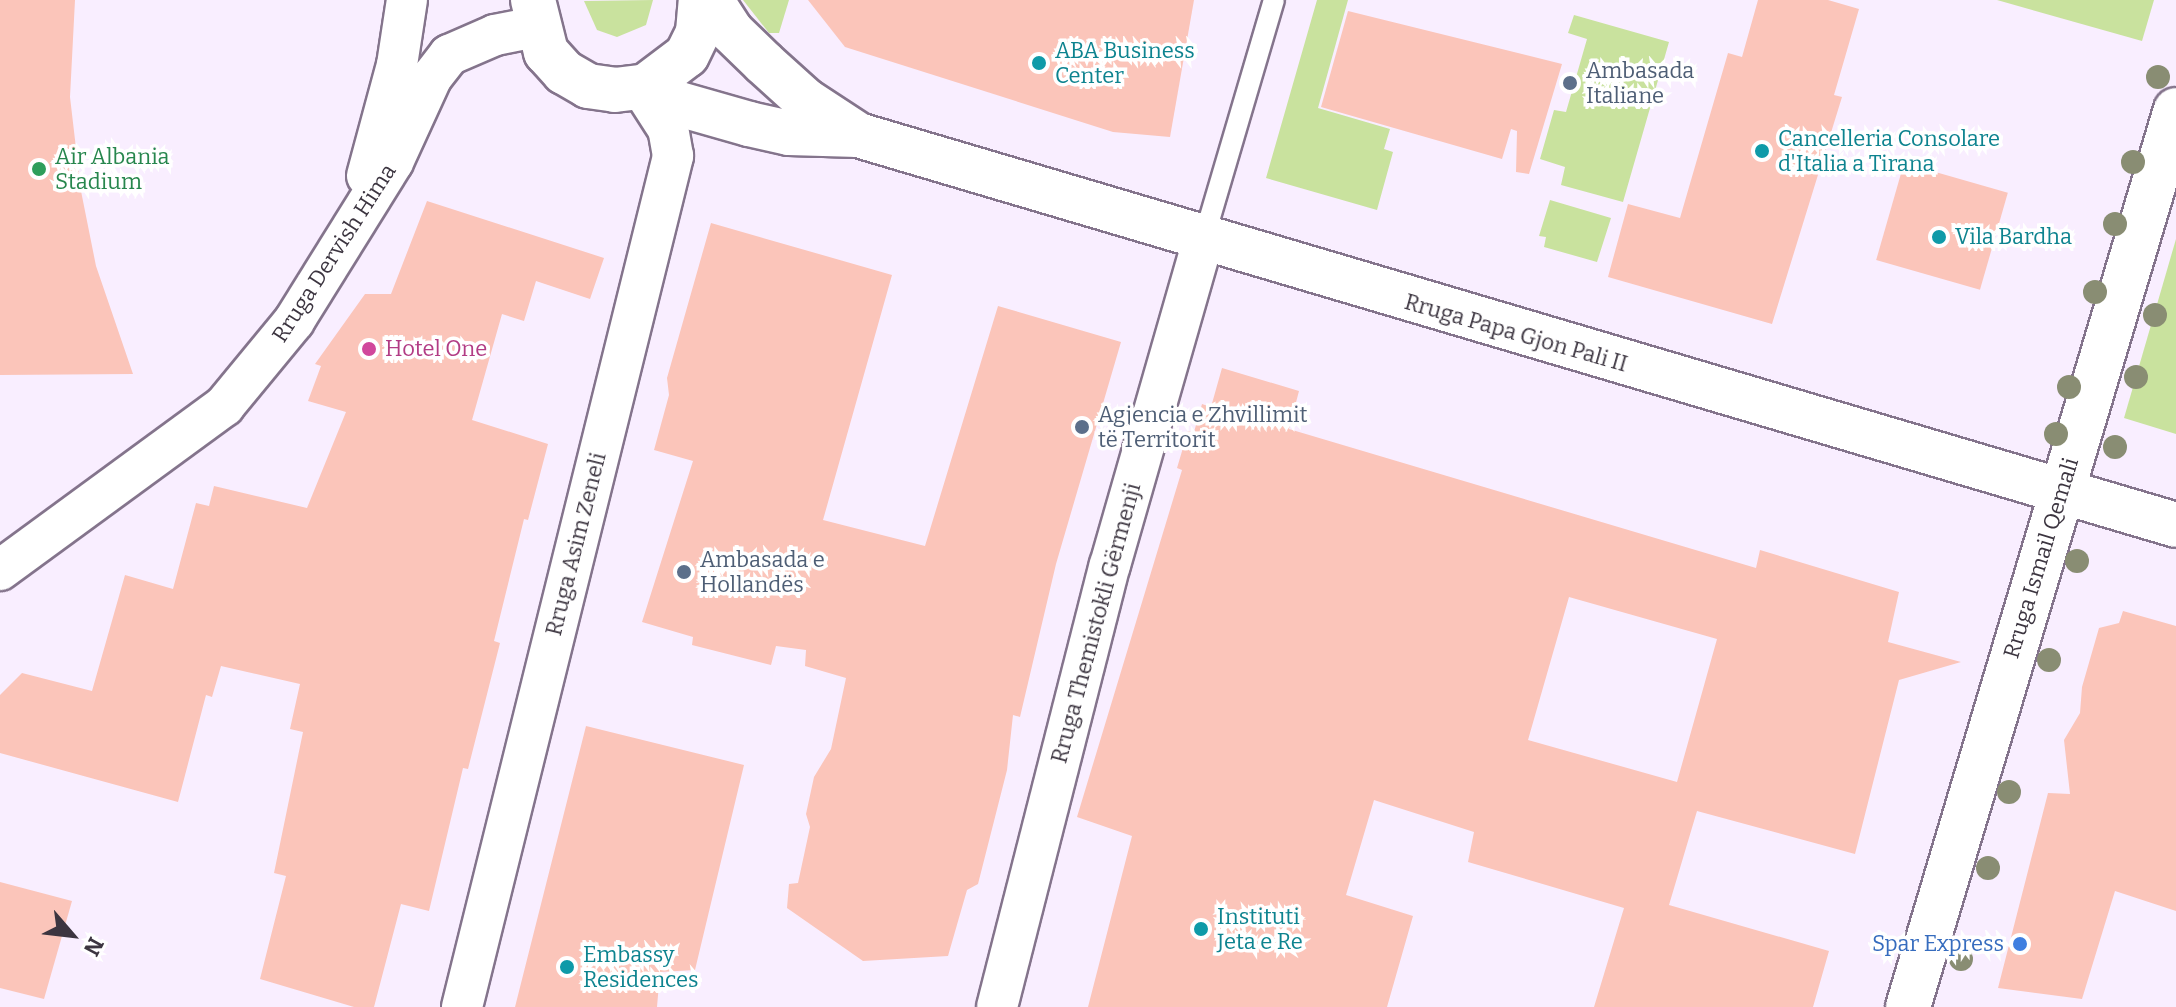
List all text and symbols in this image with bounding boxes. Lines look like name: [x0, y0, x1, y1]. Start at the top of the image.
place label: ABA Business Center: [1055, 37, 1195, 88]
marker: ABA Business Center: [1030, 54, 1048, 72]
place label: Ambasada Italiane: [1586, 57, 1694, 108]
marker: Ambasada Italiane: [1561, 74, 1579, 92]
place label: Cancelleria Consolare d'Italia a Tirana: [1778, 125, 2000, 176]
marker: Cancelleria Consolare d'Italia a Tirana: [1753, 142, 1771, 160]
place label: Air Albania Stadium: [55, 143, 169, 194]
street label: Rruga Dervish Hima: [267, 159, 401, 347]
marker: Air Albania Stadium: [30, 160, 48, 178]
place label: Vila Bardha: [1955, 224, 2072, 250]
marker: Vila Bardha: [1930, 228, 1948, 246]
street label: Rruga Papa Gjon Pali II: [1402, 289, 1630, 377]
place label: Hotel One: [385, 336, 487, 362]
marker: Hotel One: [360, 340, 378, 358]
place label: Agjencia e Zhvillimit të Territorit: [1098, 401, 1307, 452]
marker: Agjencia e Zhvillimit të Territorit: [1073, 418, 1091, 436]
street label: Rruga Asim Zeneli: [540, 450, 612, 638]
street label: Rruga Ismail Qemali: [1998, 454, 2084, 662]
street label: Rruga Themistokli Gërmenji: [1046, 480, 1146, 766]
place label: Ambasada e Hollandës: [700, 546, 825, 598]
marker: Ambasada e Hollandës: [675, 563, 693, 581]
north arrow: [32, 895, 112, 975]
place label: Instituti Jeta e Re: [1217, 903, 1303, 954]
marker: Instituti Jeta e Re: [1192, 920, 1210, 938]
place label: Spar Express: [1872, 931, 2004, 957]
text: N: [78, 933, 110, 960]
marker: Spar Express: [2011, 935, 2029, 953]
place label: Embassy Residences: [583, 941, 699, 992]
marker: Embassy Residences: [558, 958, 576, 976]

